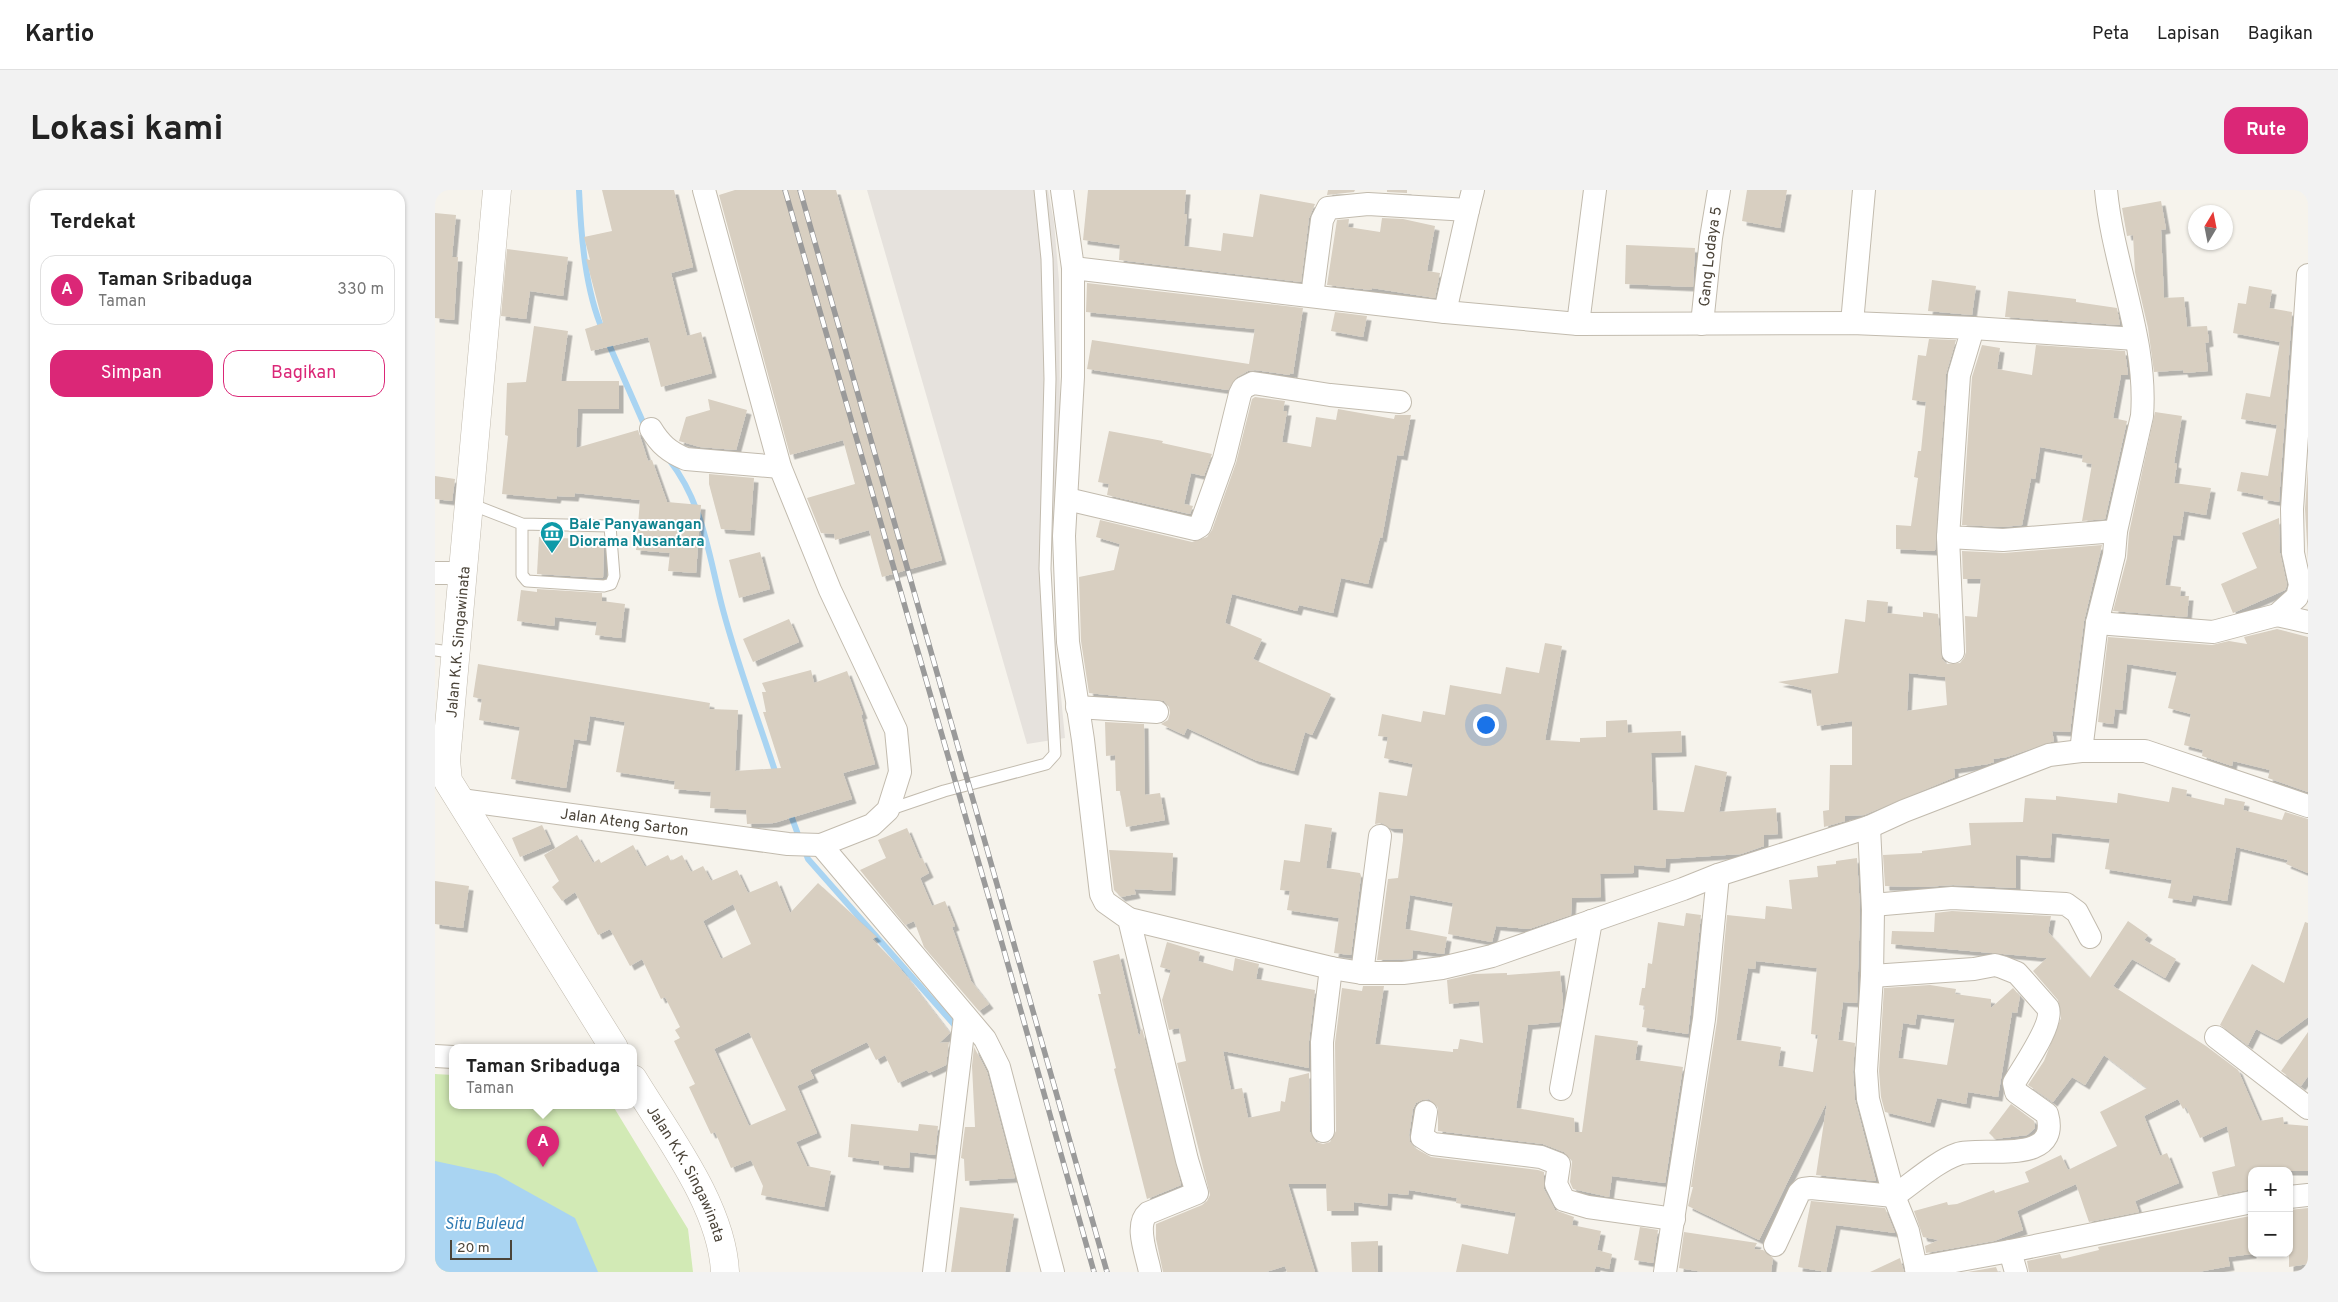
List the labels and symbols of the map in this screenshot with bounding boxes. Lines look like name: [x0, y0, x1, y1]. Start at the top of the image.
street label: Gang Lodaya 5: [1696, 205, 1727, 308]
north arrow: [2188, 205, 2233, 250]
place label: Bale Panyawangan Diorama Nusantara: [569, 516, 705, 552]
museum icon: Bale Panyawangan Diorama Nusantara: [539, 520, 565, 554]
street label: Jalan K.K. Singawinata: [443, 566, 476, 719]
your location: [1473, 712, 1499, 738]
street label: Jalan Ateng Sarton: [559, 805, 690, 842]
street label: Jalan K.K. Singawinata: [641, 1102, 728, 1244]
pin: A: [527, 1126, 559, 1167]
water label: Situ Buleud: [445, 1215, 525, 1235]
scale bar: [450, 1237, 513, 1260]

